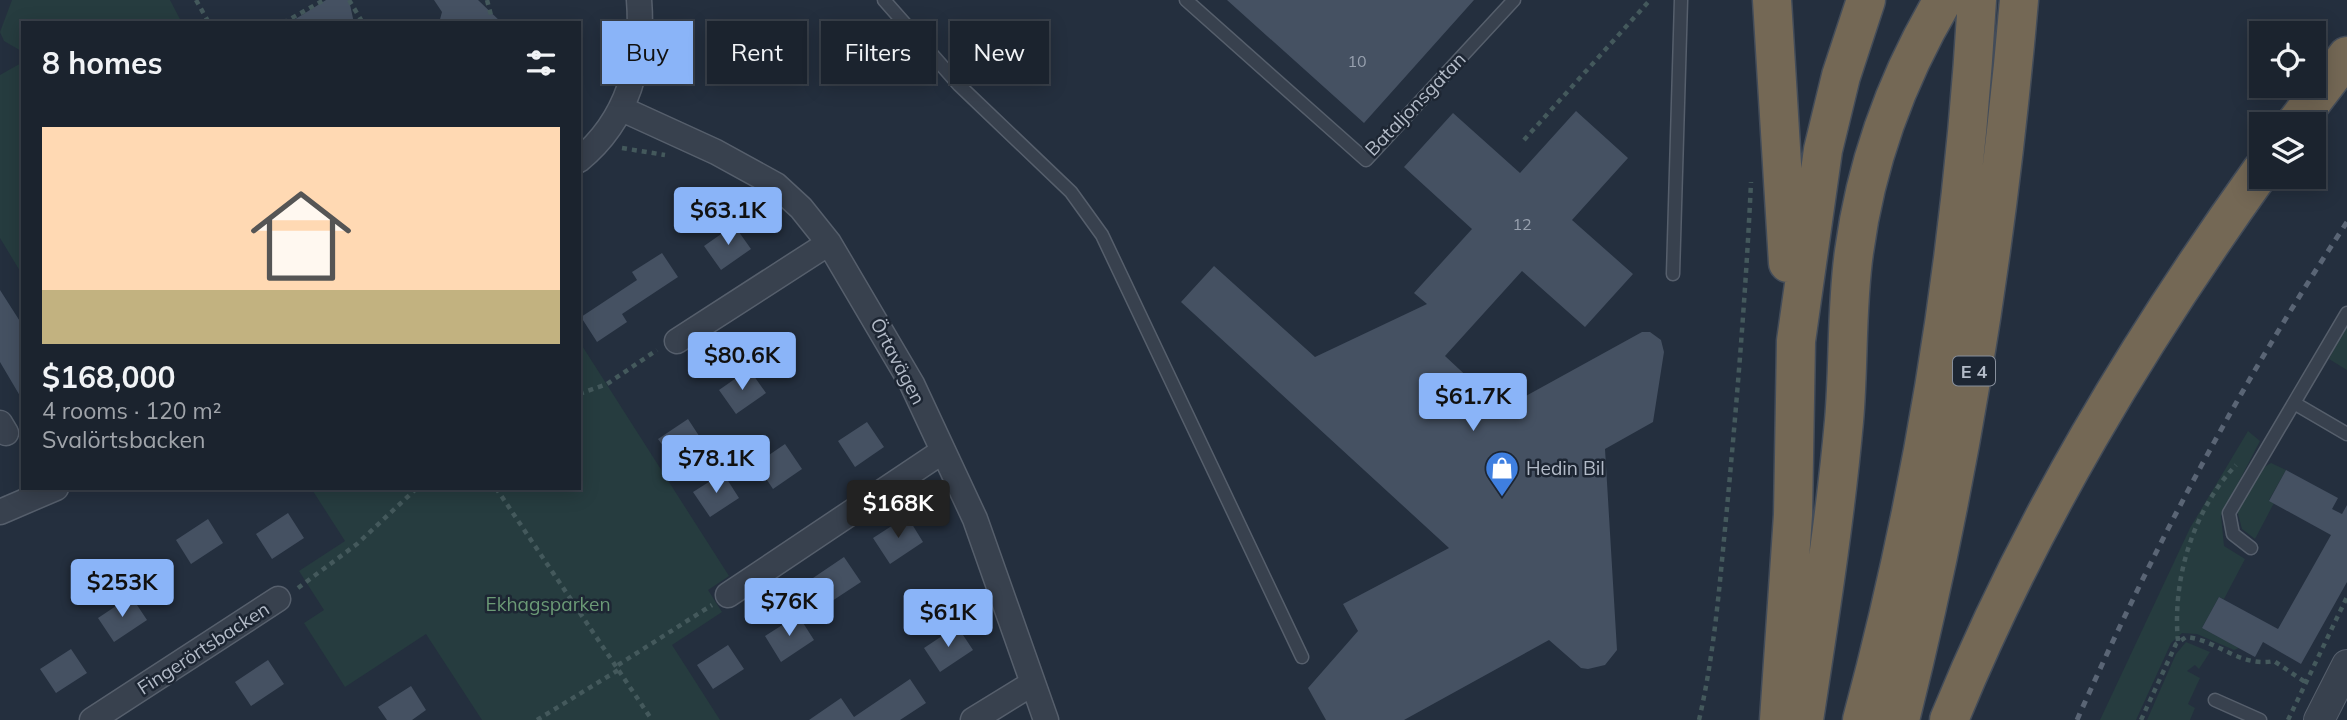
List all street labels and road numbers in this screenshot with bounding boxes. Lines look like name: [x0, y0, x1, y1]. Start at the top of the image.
street label: Bataljonsgatan: [1360, 47, 1470, 161]
street label: Örtavägen: [865, 314, 931, 408]
road number: E 4: [1953, 356, 1995, 386]
street label: Fingerörtsbacken: [133, 596, 273, 700]

